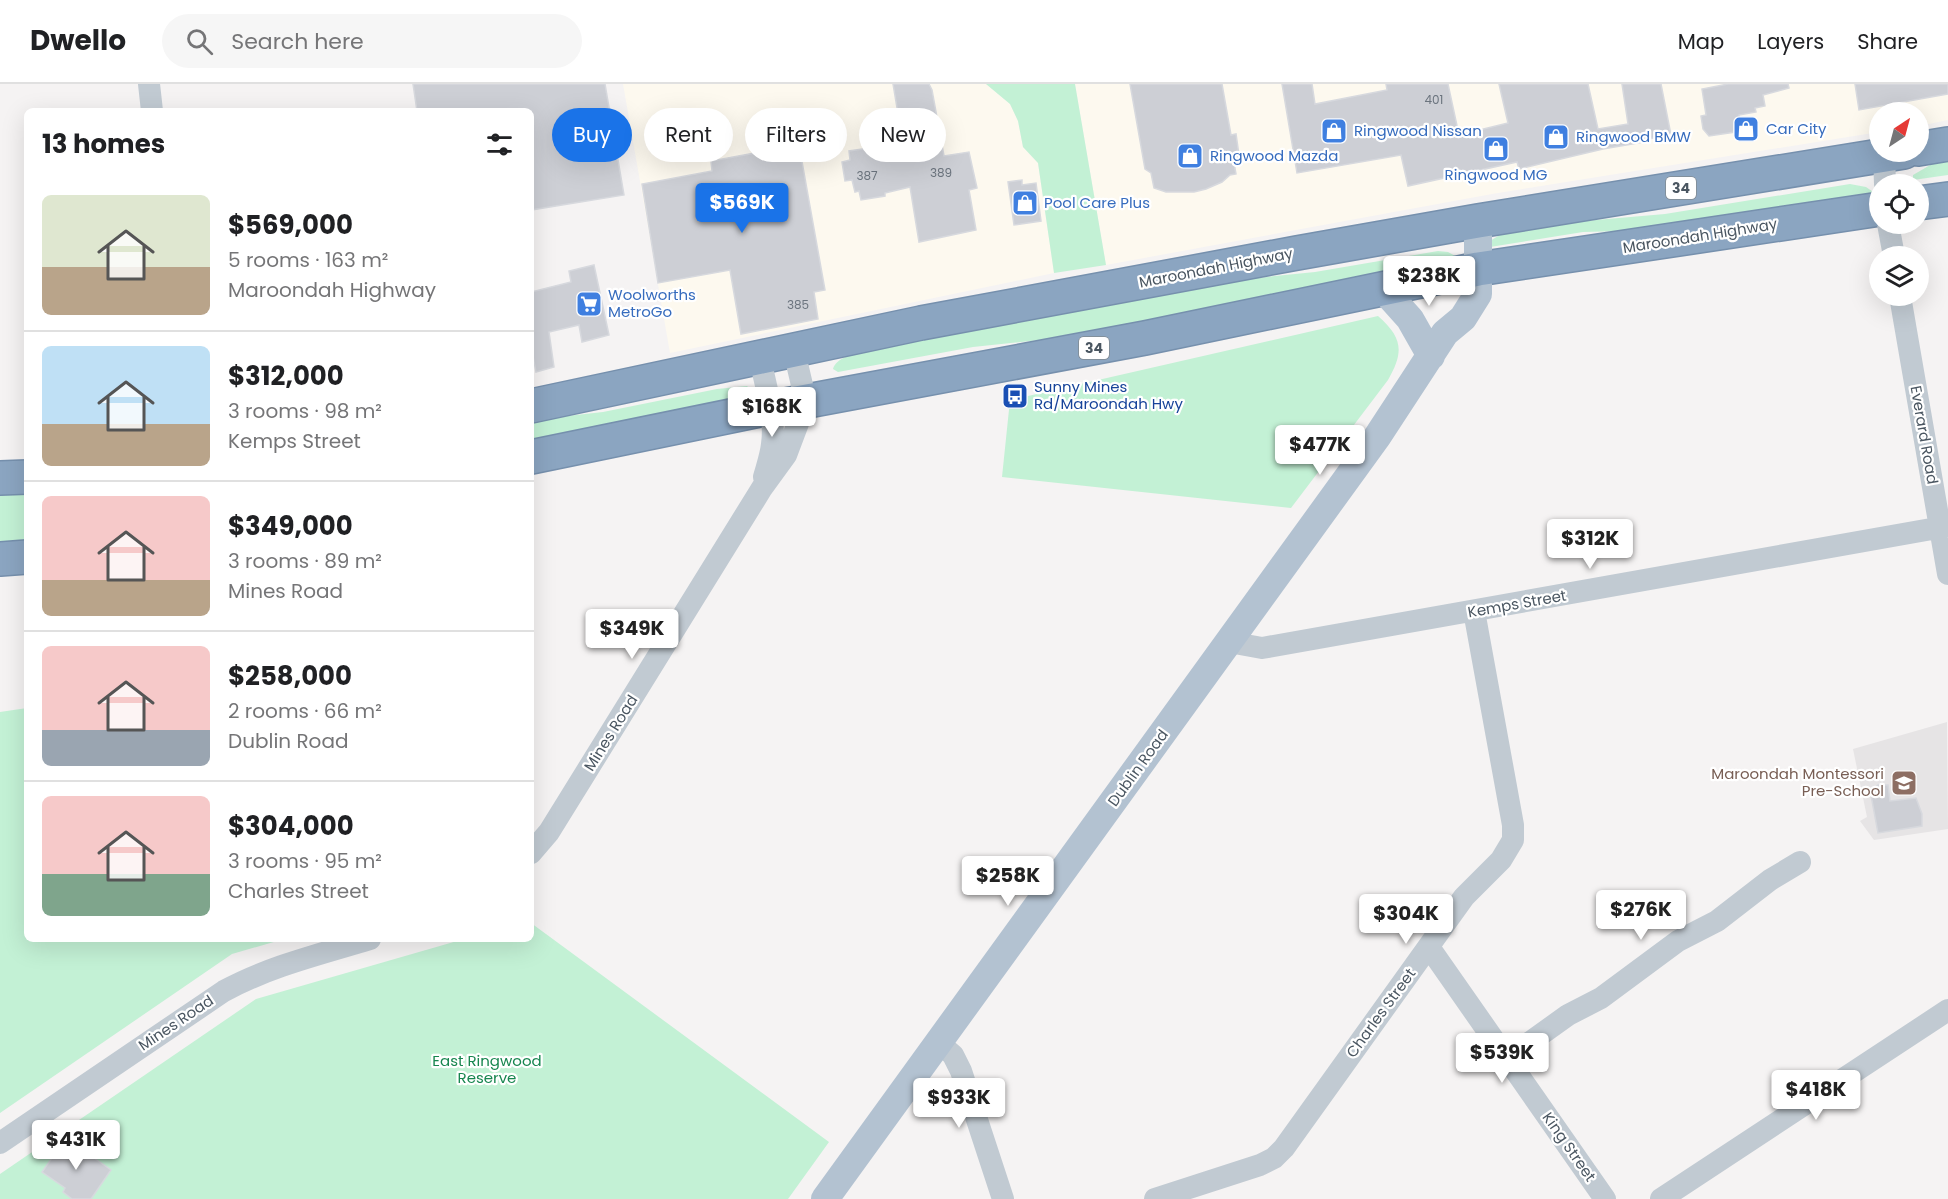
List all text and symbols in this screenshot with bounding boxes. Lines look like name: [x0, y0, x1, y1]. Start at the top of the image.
search box: [162, 14, 582, 68]
text: Dwello: [30, 21, 126, 60]
icon: search: [183, 25, 216, 58]
text: Search here: [231, 26, 364, 57]
text: Map: [1678, 27, 1724, 56]
text: Layers: [1757, 27, 1824, 56]
text: Share: [1857, 27, 1918, 56]
house number: 401: [1425, 91, 1443, 108]
north arrow: [1869, 102, 1929, 162]
map controls: [1869, 102, 1929, 306]
chip: Buy: [552, 108, 632, 162]
chip: Rent: [644, 108, 733, 162]
chip: Filters: [745, 108, 847, 162]
chip: New: [859, 108, 946, 162]
shop icon: Car City: [1731, 114, 1761, 144]
shop icon: Ringwood Nissan: [1319, 116, 1349, 146]
place label: Car City: [1766, 118, 1827, 139]
place label: Ringwood Nissan: [1354, 120, 1482, 141]
shop icon: Ringwood BMW: [1541, 122, 1571, 152]
text: 13 homes: [42, 126, 165, 162]
place label: Ringwood BMW: [1576, 126, 1691, 147]
icon: filters: [483, 128, 516, 161]
shop icon: Ringwood MG: [1481, 134, 1511, 164]
shop icon: Ringwood Mazda: [1175, 141, 1205, 171]
place label: Ringwood Mazda: [1210, 145, 1338, 166]
house number: 389: [930, 164, 952, 181]
place label: Ringwood MG: [1445, 164, 1548, 185]
house number: 387: [856, 167, 878, 184]
button: locate: [1869, 174, 1929, 234]
road number: 34: [1666, 177, 1696, 199]
pin: $569K: [700, 183, 784, 234]
text: $569K: [709, 188, 775, 216]
shop icon: Pool Care Plus: [1010, 188, 1040, 218]
place label: Pool Care Plus: [1044, 192, 1150, 213]
text: $569,000: [228, 207, 353, 243]
street label: Maroondah Highway: [1621, 213, 1779, 258]
icon: home: [90, 219, 162, 291]
street label: Maroondah Highway: [1137, 242, 1295, 293]
text: 5 rooms · 163 m²: [228, 246, 388, 274]
button: layers: [1869, 246, 1929, 306]
pin: $238K: [1387, 256, 1471, 307]
text: $238K: [1397, 261, 1461, 289]
text: Maroondah Highway: [228, 276, 436, 304]
place label: Woolworths MetroGo: [608, 284, 696, 322]
supermarket icon: Woolworths MetroGo: [574, 289, 604, 319]
house number: 385: [787, 296, 809, 313]
road number: 34: [1079, 337, 1109, 359]
text: $312,000: [228, 358, 344, 394]
icon: home: [90, 370, 162, 442]
place label: Sunny Mines Rd/Maroondah Hwy: [1034, 376, 1183, 414]
bus stop icon: Sunny Mines Rd/Maroondah Hwy: [1000, 381, 1030, 411]
street label: Everard Road: [1905, 384, 1944, 486]
pin: $168K: [730, 387, 814, 438]
text: $168K: [742, 392, 802, 420]
text: 3 rooms · 98 m²: [228, 397, 382, 425]
pin: $477K: [1278, 425, 1362, 476]
text: Kemps Street: [228, 427, 361, 455]
text: $477K: [1289, 430, 1351, 458]
text: $349,000: [228, 508, 353, 544]
pin: $312K: [1548, 519, 1632, 570]
icon: home: [90, 520, 162, 592]
text: $312K: [1561, 524, 1619, 552]
text: 3 rooms · 89 m²: [228, 547, 382, 575]
text: Mines Road: [228, 577, 343, 605]
street label: Kemps Street: [1466, 585, 1568, 622]
pin: $349K: [590, 609, 674, 660]
text: $349K: [599, 614, 665, 642]
text: $258,000: [228, 658, 352, 694]
icon: home: [90, 670, 162, 742]
street label: Mines Road: [579, 691, 642, 775]
text: 2 rooms · 66 m²: [228, 697, 382, 725]
street label: Dublin Road: [1103, 725, 1173, 810]
text: Dublin Road: [228, 727, 348, 755]
place label: Maroondah Montessori Pre-School: [1711, 763, 1884, 801]
school or university icon: Maroondah Montessori Pre-School: [1889, 768, 1919, 798]
text: $304,000: [228, 808, 354, 844]
icon: home: [90, 820, 162, 892]
text: 3 rooms · 95 m²: [228, 847, 382, 875]
pin: $258K: [966, 856, 1050, 907]
text: $258K: [976, 861, 1040, 889]
text: Charles Street: [228, 877, 369, 905]
pin: $276K: [1599, 890, 1683, 941]
pin: $304K: [1364, 894, 1448, 945]
text: $276K: [1610, 895, 1672, 923]
text: $304K: [1373, 899, 1439, 927]
street label: Charles Street: [1341, 964, 1420, 1062]
street label: Mines Road: [134, 990, 217, 1055]
pin: $539K: [1460, 1033, 1544, 1084]
text: $539K: [1470, 1038, 1534, 1066]
park label: East Ringwood Reserve: [432, 1050, 542, 1088]
pin: $418K: [1774, 1070, 1858, 1121]
text: $418K: [1785, 1075, 1847, 1103]
pin: $933K: [917, 1078, 1001, 1129]
text: $933K: [927, 1083, 991, 1111]
street label: King Street: [1538, 1108, 1601, 1186]
pin: $431K: [34, 1120, 118, 1171]
text: $431K: [46, 1125, 106, 1153]

